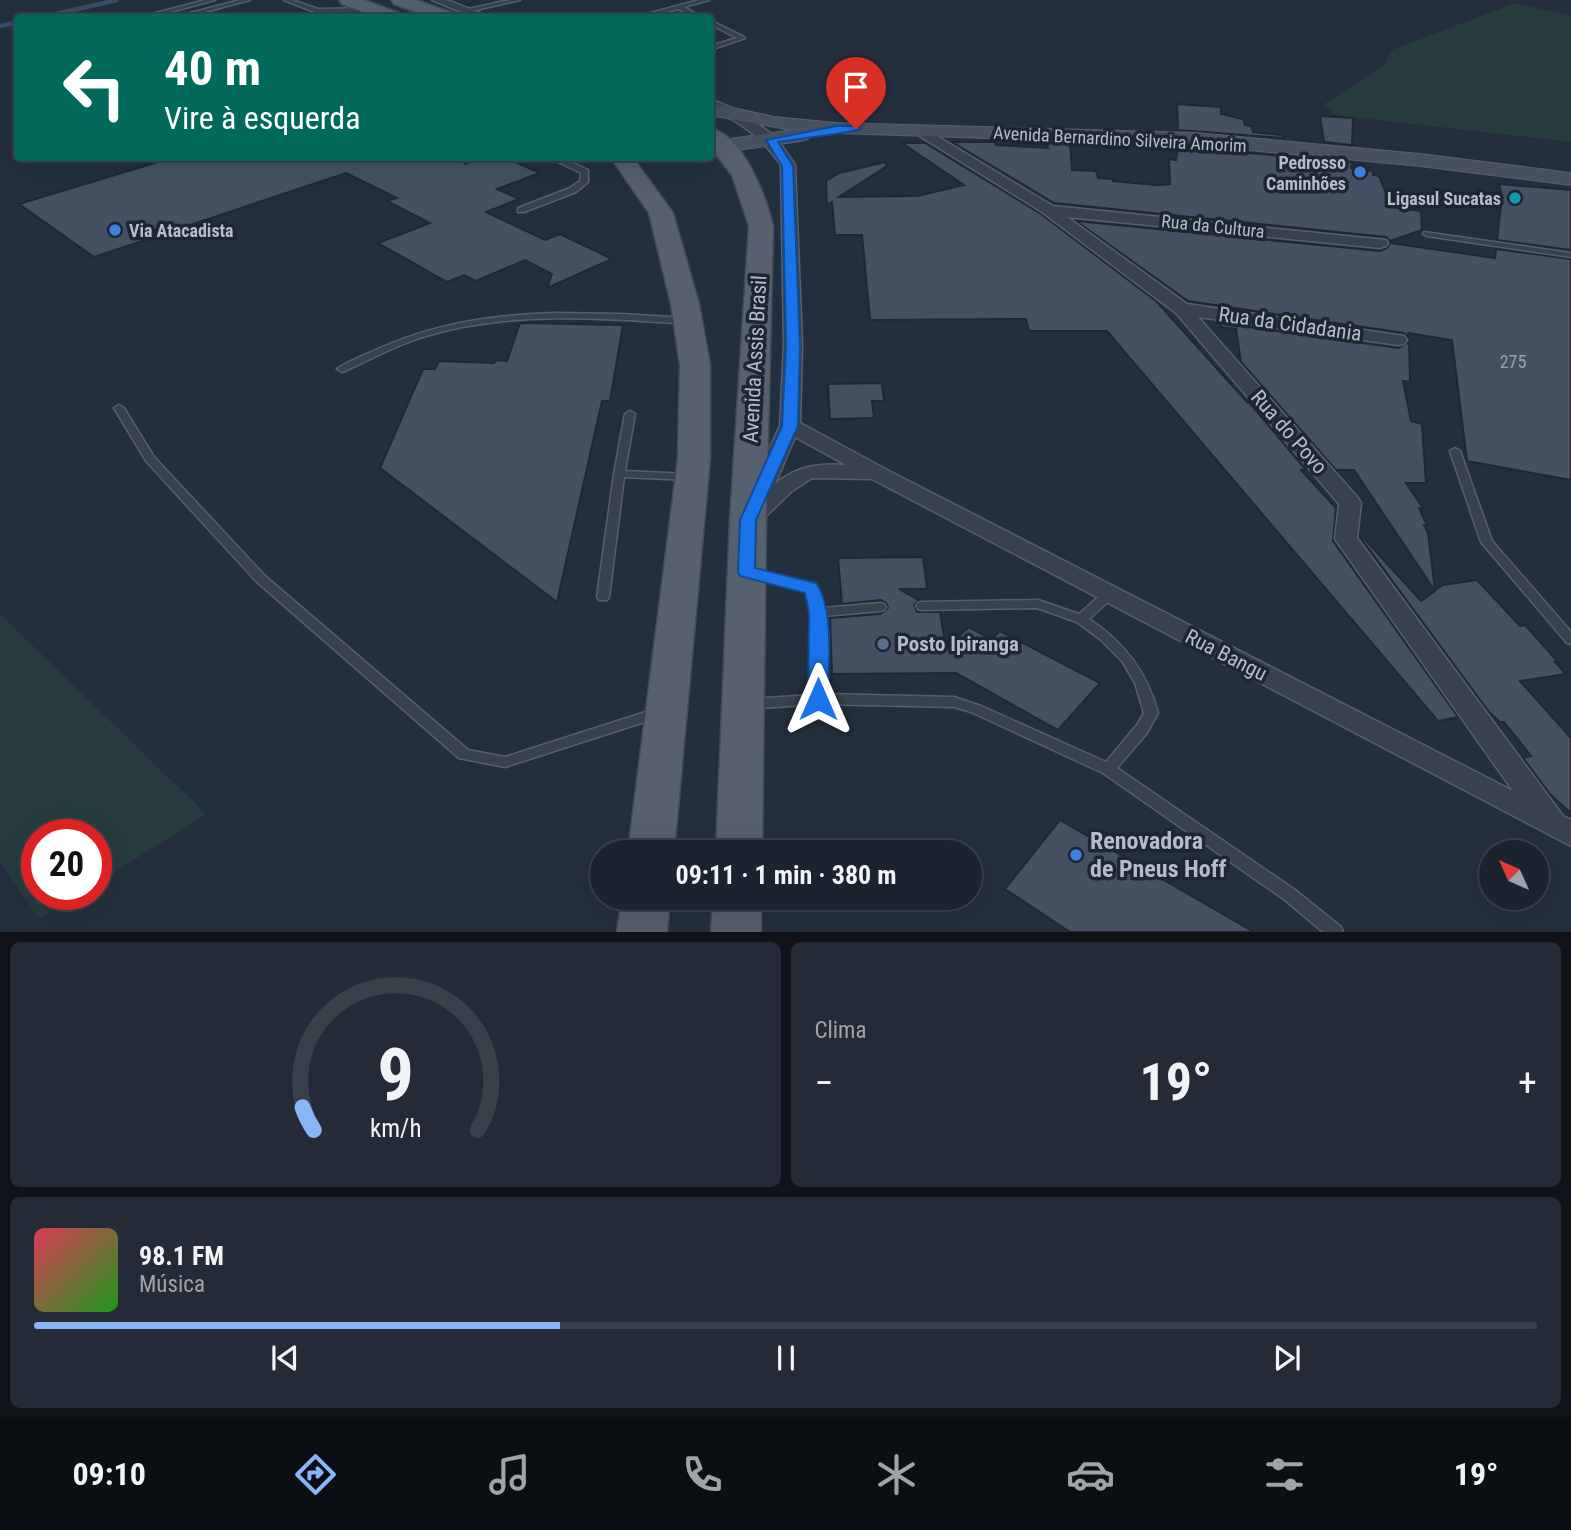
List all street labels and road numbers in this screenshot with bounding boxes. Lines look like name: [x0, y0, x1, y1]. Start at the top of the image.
street label: Avenida Bernardino Silveira Amorim: [993, 122, 1247, 156]
street label: Rua da Cultura: [1160, 210, 1266, 242]
street label: Avenida Assis Brasil: [739, 275, 771, 443]
street label: Rua da Cidadania: [1217, 302, 1363, 346]
street label: Rua do Povo: [1246, 385, 1332, 479]
street label: Rua Bangu: [1181, 624, 1271, 686]

